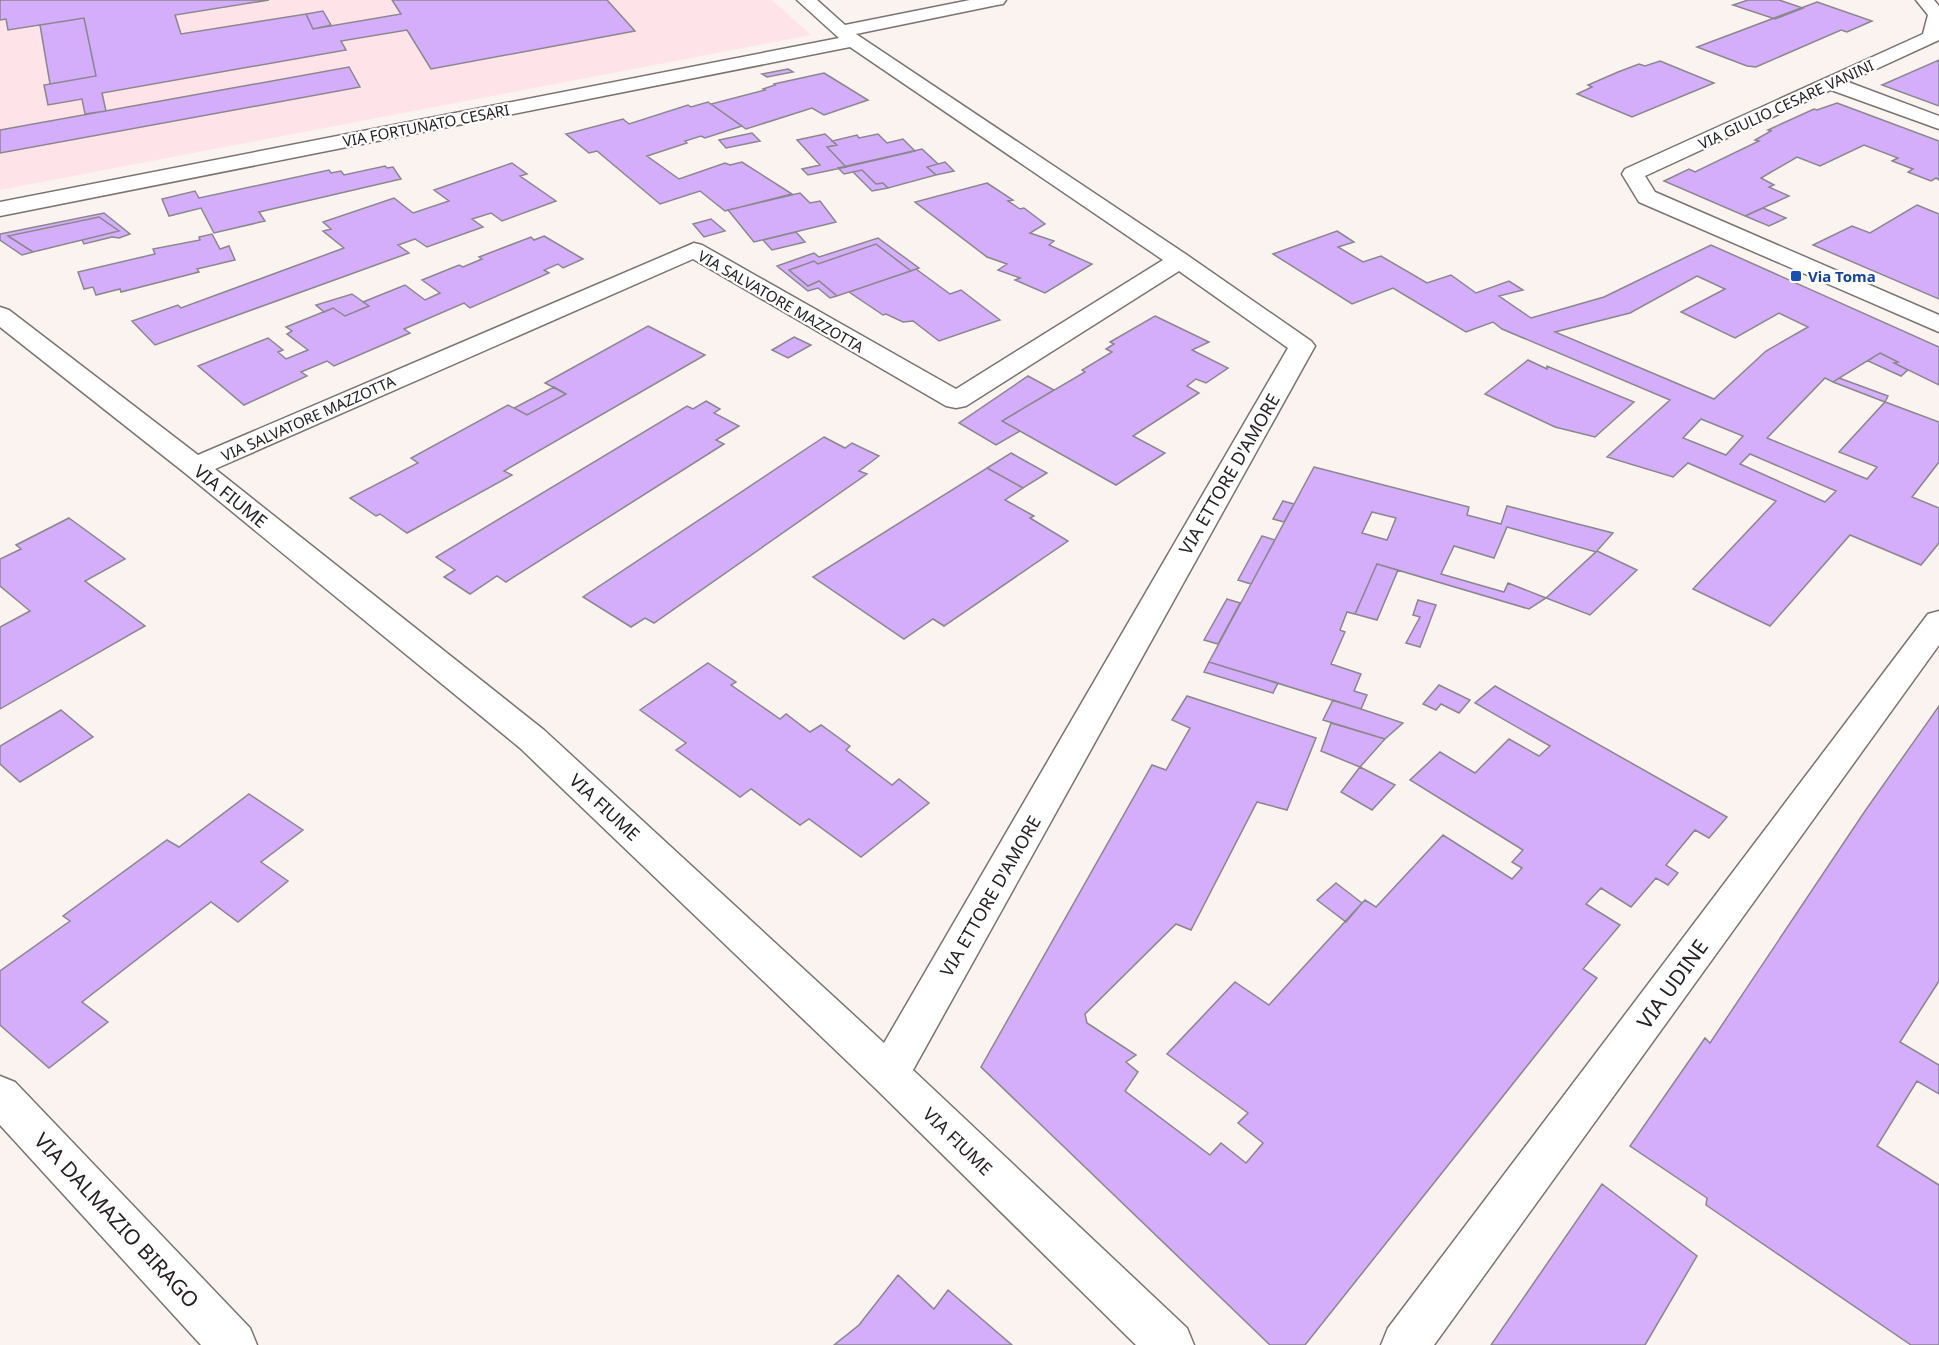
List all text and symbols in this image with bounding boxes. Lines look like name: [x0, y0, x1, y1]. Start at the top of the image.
street label: VIA GIULIO CESARE VANINI: [1695, 55, 1877, 153]
street label: VIA FORTUNATO CESARI: [341, 99, 511, 151]
street label: VIA SALVATORE MAZZOTTA: [695, 245, 868, 357]
place label: Via Toma: [1808, 266, 1876, 286]
marker: Via Toma: [1789, 269, 1803, 283]
street label: VIA SALVATORE MAZZOTTA: [218, 370, 398, 465]
street label: VIA ETTORE D'AMORE: [1173, 389, 1285, 559]
street label: VIA FIUME: [189, 459, 273, 533]
street label: VIA FIUME: [565, 768, 645, 846]
street label: VIA ETTORE D'AMORE: [934, 811, 1046, 981]
street label: VIA UDINE: [1630, 934, 1714, 1034]
street label: VIA FIUME: [918, 1102, 998, 1180]
street label: VIA DALMAZIO BIRAGO: [28, 1126, 206, 1314]

